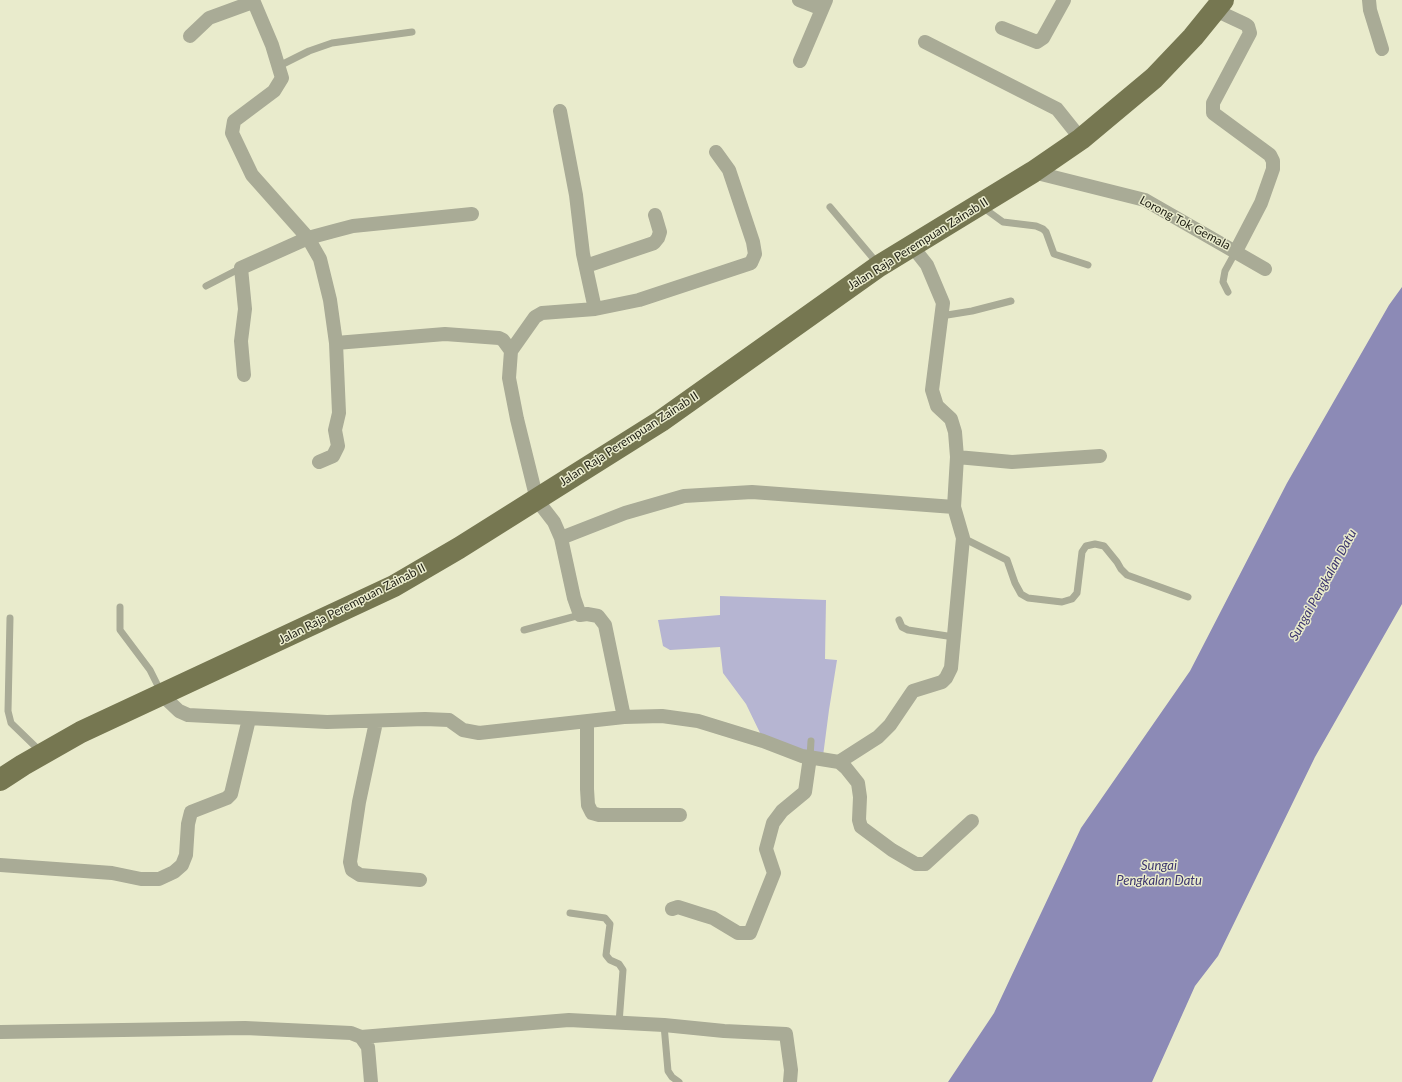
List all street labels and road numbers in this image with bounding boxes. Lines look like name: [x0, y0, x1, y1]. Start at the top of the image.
street label: Lorong Tok Gemala: [1137, 193, 1233, 253]
street label: Jalan Raja Perempuan Zainab II: [845, 195, 991, 293]
street label: Jalan Raja Perempuan Zainab II: [557, 389, 701, 489]
street label: Jalan Raja Perempuan Zainab II: [276, 561, 428, 647]

